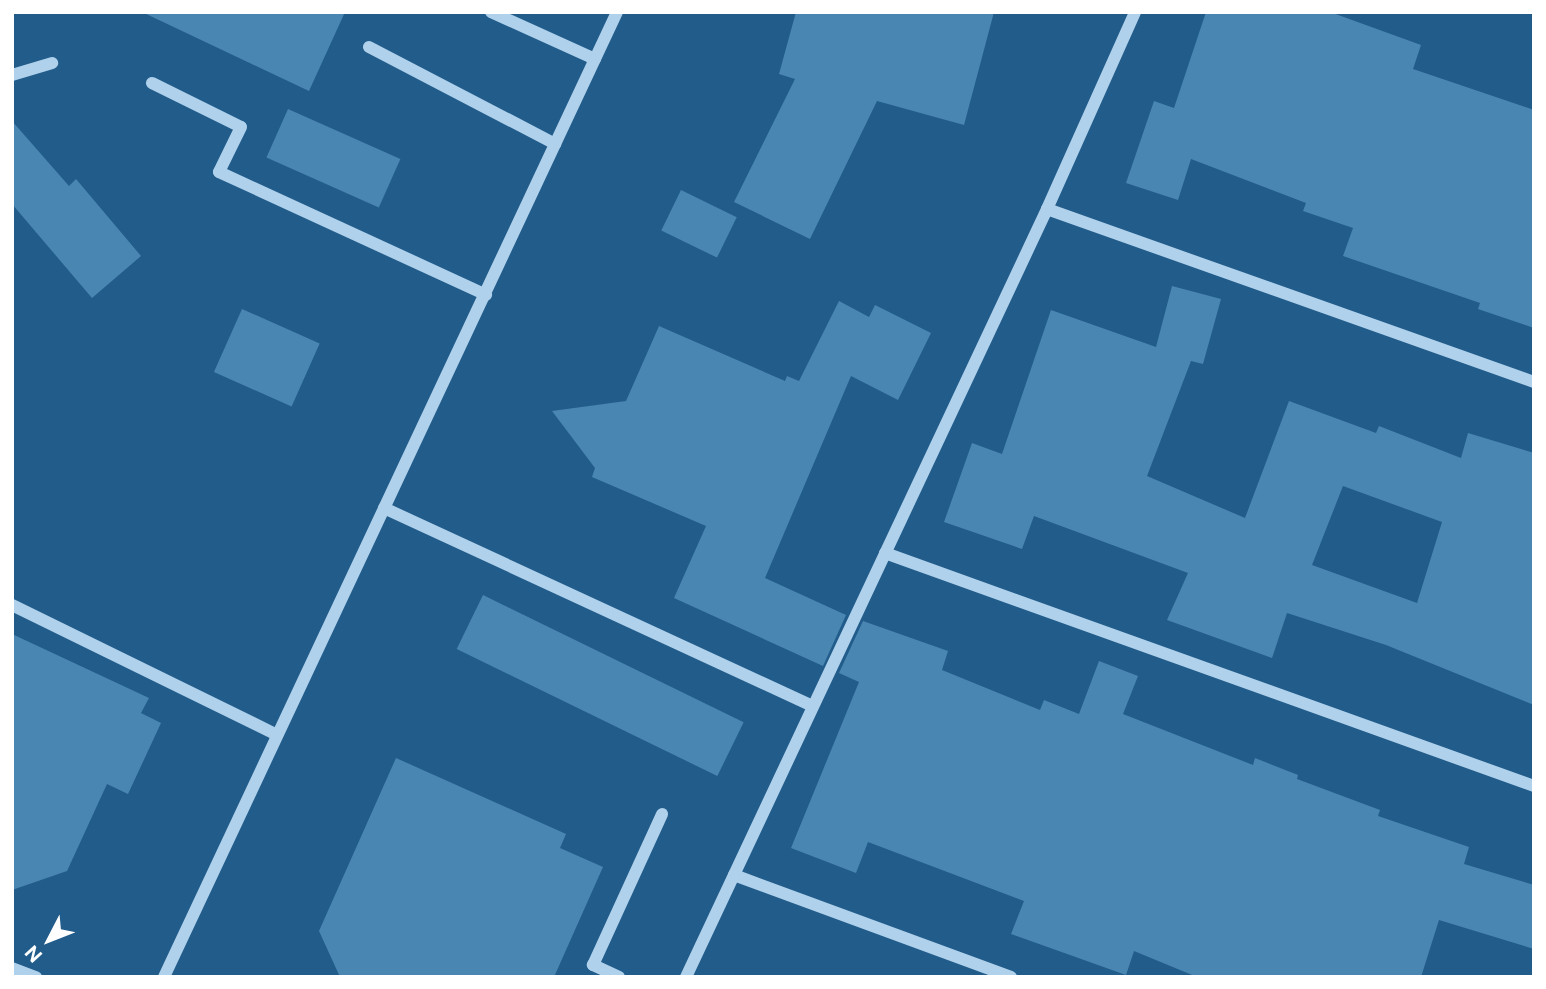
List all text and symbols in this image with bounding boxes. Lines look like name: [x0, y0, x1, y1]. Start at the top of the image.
north arrow: [14, 905, 84, 975]
text: N: [20, 941, 47, 967]

